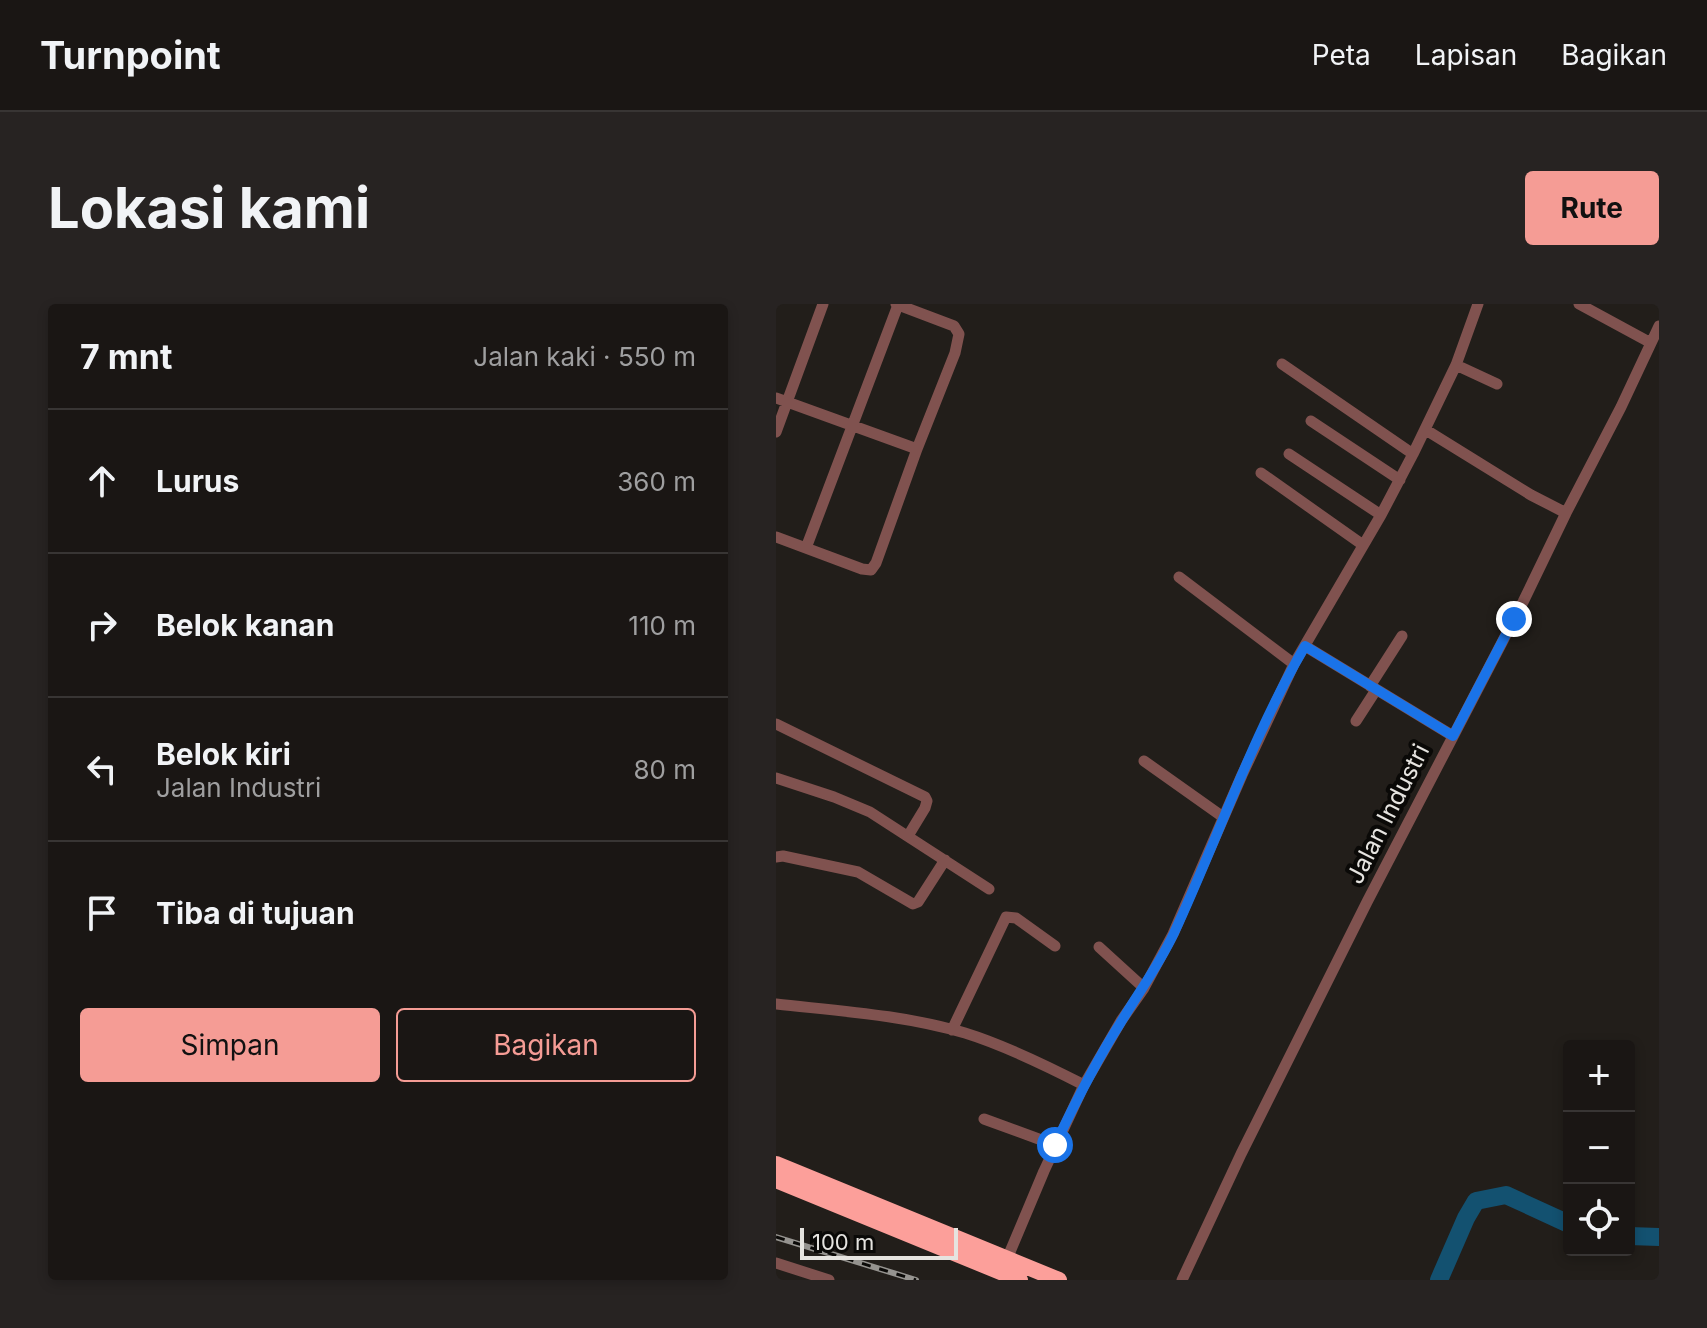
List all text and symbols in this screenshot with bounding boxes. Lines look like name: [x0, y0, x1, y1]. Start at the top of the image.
text: Turnpoint: [40, 32, 221, 78]
text: Peta: [1312, 38, 1371, 72]
text: Lapisan: [1415, 38, 1517, 72]
text: Bagikan: [1561, 38, 1667, 72]
button: Rute: [1525, 171, 1659, 245]
text: Lokasi kami: [48, 174, 370, 242]
text: 7 mnt: [80, 336, 172, 377]
text: Jalan kaki · 550 m: [473, 341, 696, 372]
icon: ahead: [80, 459, 124, 503]
text: Lurus: [156, 463, 239, 499]
text: 360 m: [617, 466, 696, 497]
route end: [1496, 601, 1532, 637]
icon: right: [80, 603, 124, 647]
text: Belok kanan: [156, 607, 334, 643]
text: 110 m: [628, 610, 696, 641]
text: Belok kiri: [156, 736, 291, 772]
street label: Jalan Industri: [1340, 739, 1435, 888]
icon: left: [80, 747, 124, 791]
text: 80 m: [633, 754, 696, 785]
text: Jalan Industri: [156, 772, 321, 803]
icon: arrive: [80, 891, 124, 935]
text: Tiba di tujuan: [156, 895, 355, 931]
button: Simpan: [80, 1008, 380, 1082]
button: Bagikan: [396, 1008, 696, 1082]
map controls: [1563, 1040, 1635, 1256]
button: +: [1563, 1040, 1635, 1112]
button: −: [1563, 1112, 1635, 1184]
route start: [1037, 1127, 1073, 1163]
button: locate: [1563, 1184, 1635, 1256]
scale bar: [800, 1224, 958, 1260]
text: 100 m: [812, 1229, 874, 1255]

